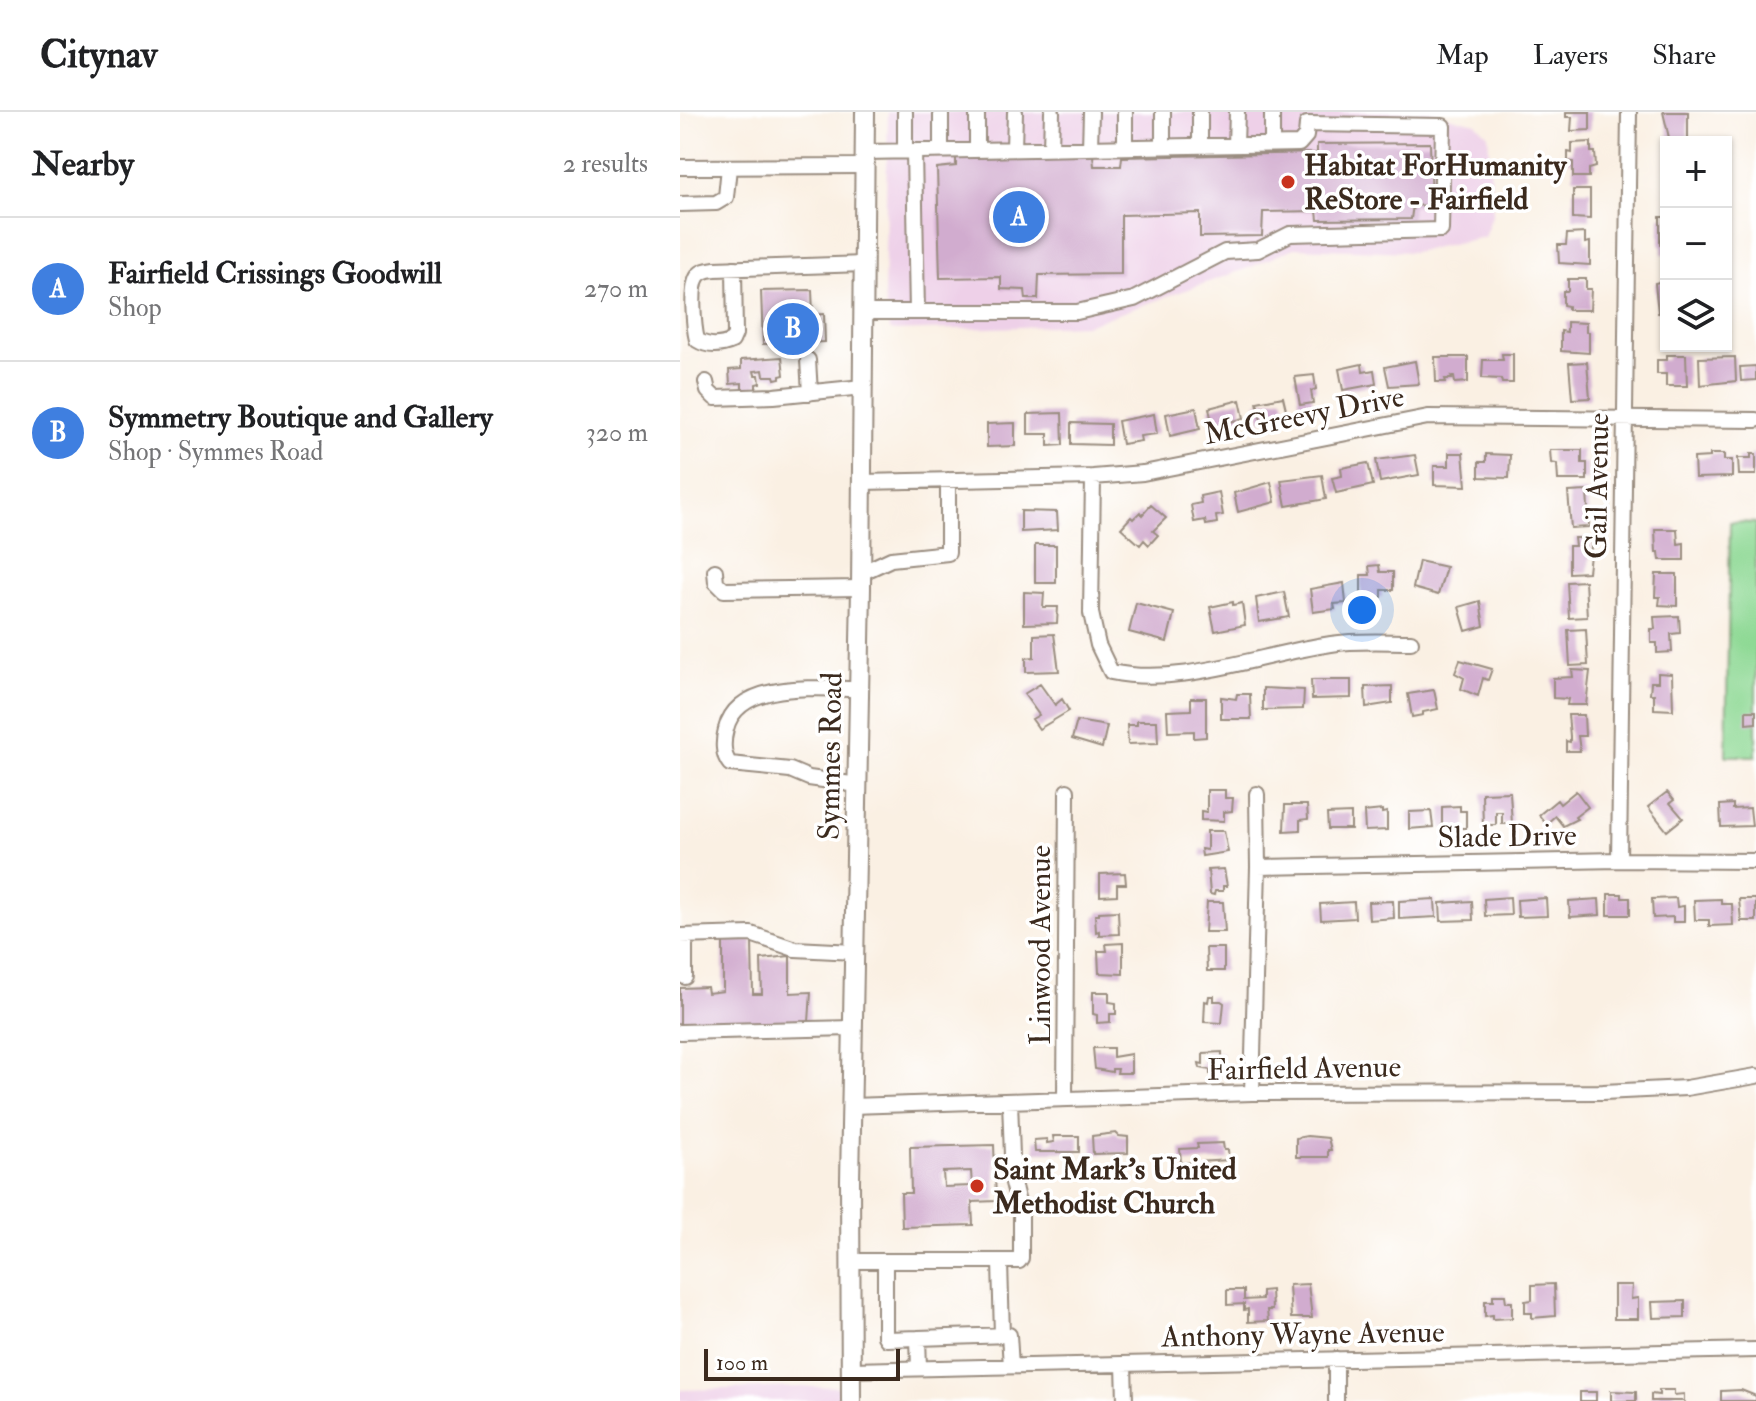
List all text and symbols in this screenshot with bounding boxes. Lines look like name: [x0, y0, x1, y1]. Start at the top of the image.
text: Citynav: [40, 31, 157, 79]
text: Map: [1436, 38, 1489, 73]
text: Layers: [1533, 38, 1608, 73]
text: Share: [1652, 38, 1716, 73]
map controls: [1660, 136, 1732, 352]
button: +: [1660, 136, 1732, 208]
text: Nearby: [32, 143, 134, 186]
place label: Habitat ForHumanity ReStore - Fairfield: [1304, 147, 1568, 218]
text: 2 results: [563, 148, 648, 180]
marker: Habitat ForHumanity ReStore - Fairfield: [1279, 173, 1297, 191]
pin: A: [993, 187, 1045, 247]
button: −: [1660, 208, 1732, 280]
text: Fairfield Crissings Goodwill: [108, 255, 442, 292]
text: A: [50, 273, 66, 305]
text: 270 m: [584, 273, 648, 305]
button: layers: [1660, 280, 1732, 352]
text: Shop: [108, 292, 162, 324]
pin: B: [767, 299, 819, 359]
street label: McGreevy Drive: [1201, 378, 1407, 453]
text: Symmetry Boutique and Gallery: [108, 399, 493, 436]
street label: Gail Avenue: [1578, 413, 1617, 560]
text: B: [49, 417, 67, 449]
text: 320 m: [586, 417, 648, 449]
text: Shop · Symmes Road: [108, 436, 323, 468]
your location: [1342, 590, 1382, 630]
street label: Symmes Road: [811, 671, 850, 840]
street label: Slade Drive: [1437, 817, 1577, 856]
street label: Linwood Avenue: [1022, 845, 1059, 1045]
street label: Fairfield Avenue: [1207, 1048, 1401, 1089]
place label: Saint Mark’s United Methodist Church: [992, 1151, 1237, 1222]
marker: Saint Mark’s United Methodist Church: [968, 1177, 986, 1195]
street label: Anthony Wayne Avenue: [1160, 1314, 1445, 1355]
scale bar: [704, 1345, 900, 1381]
text: 100 m: [716, 1349, 768, 1377]

